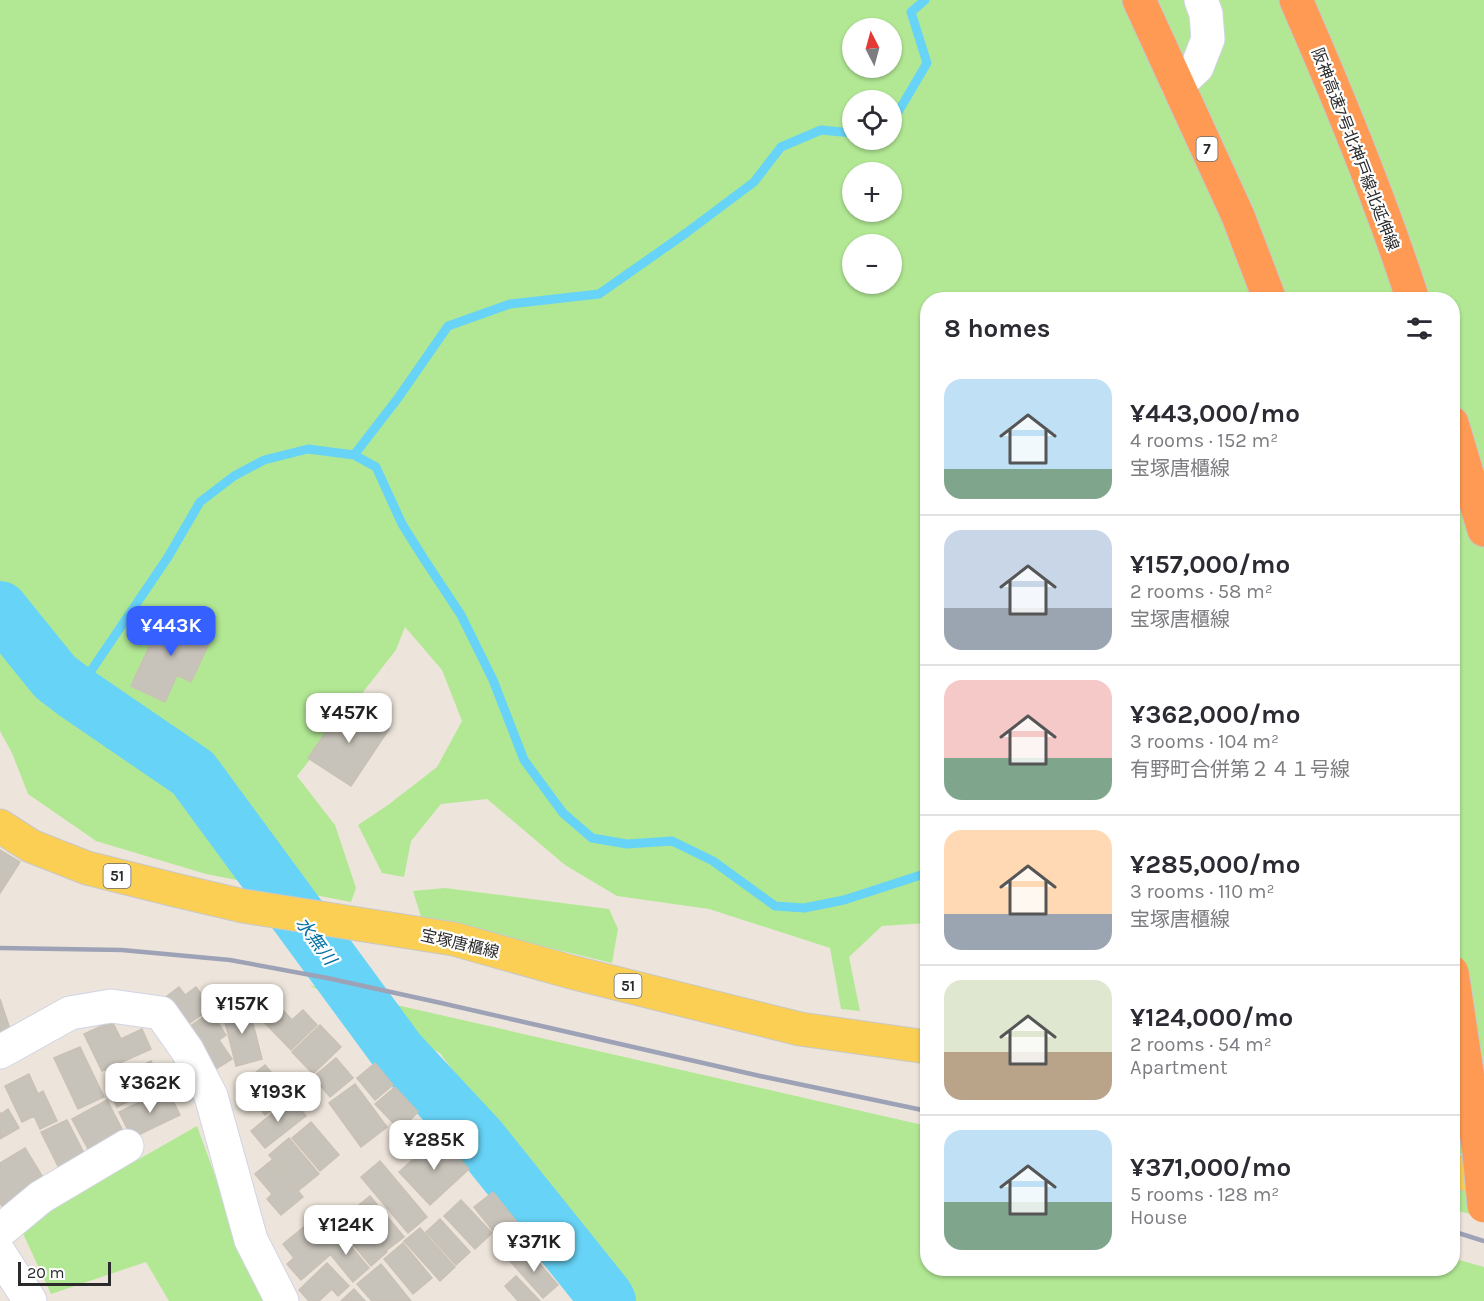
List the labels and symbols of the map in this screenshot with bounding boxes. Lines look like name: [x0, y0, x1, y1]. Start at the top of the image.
north arrow: [842, 18, 902, 78]
street label: 阪神高速7号北神戸線北延伸線: [1308, 45, 1403, 253]
road number: 7: [1196, 137, 1218, 161]
pin: ¥443K: [129, 606, 213, 657]
pin: ¥457K: [307, 693, 391, 744]
road number: 51: [104, 864, 130, 888]
water label: 水無川: [291, 913, 342, 971]
street label: 宝塚唐櫃線: [419, 925, 501, 962]
road number: 51: [614, 974, 642, 998]
pin: ¥157K: [200, 984, 284, 1035]
pin: ¥362K: [108, 1063, 192, 1114]
pin: ¥193K: [236, 1072, 320, 1123]
pin: ¥285K: [392, 1120, 476, 1171]
pin: ¥124K: [304, 1205, 388, 1256]
pin: ¥371K: [492, 1222, 576, 1273]
scale bar: [18, 1259, 111, 1286]

